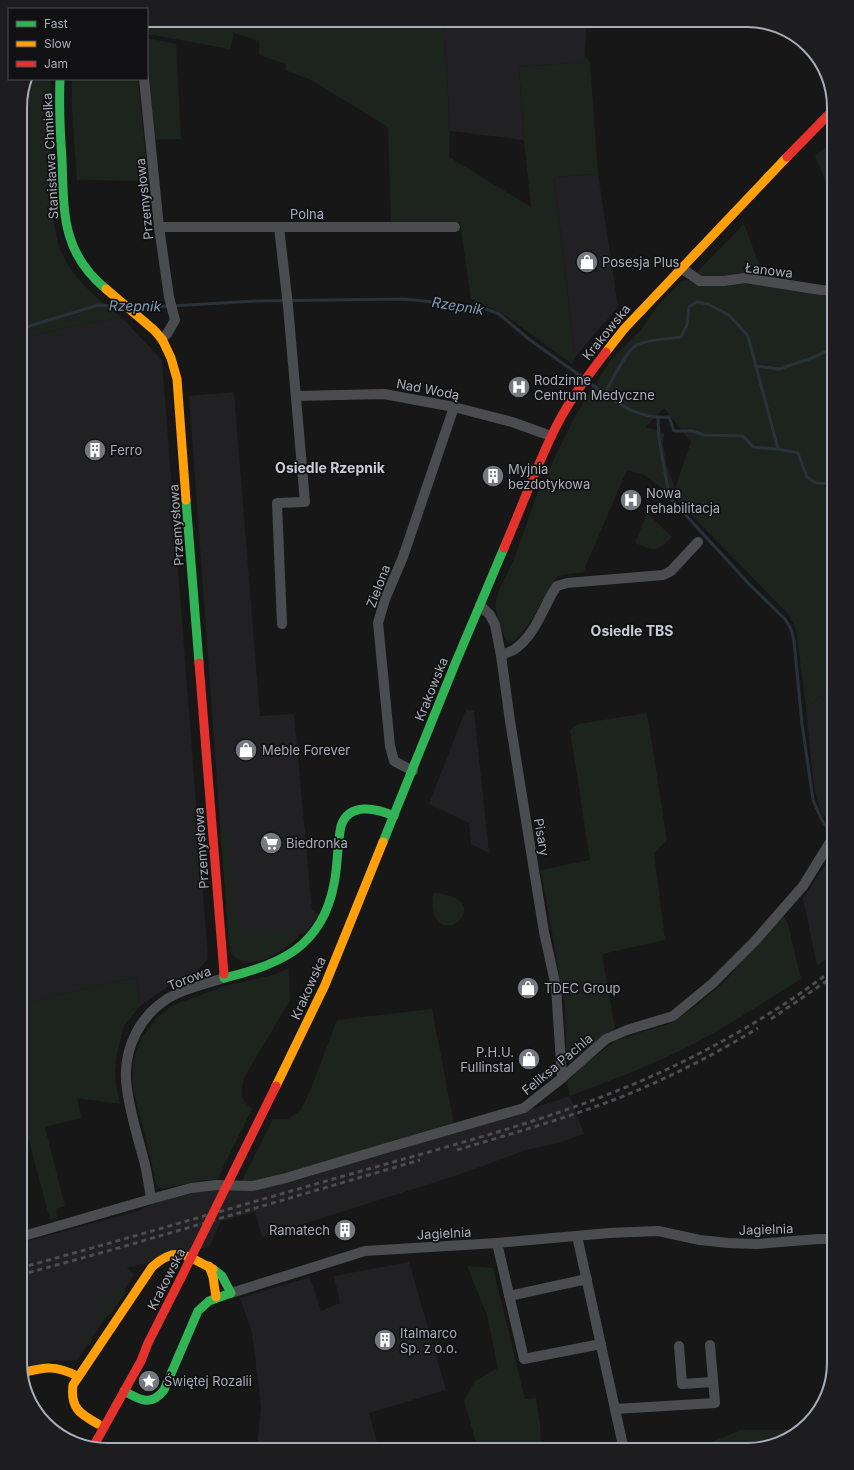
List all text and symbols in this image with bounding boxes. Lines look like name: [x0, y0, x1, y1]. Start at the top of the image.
legend: [8, 8, 148, 80]
text: Fast: [44, 16, 68, 31]
text: Slow: [44, 36, 72, 51]
text: Jam: [44, 56, 68, 71]
street label: Stanisława Chmielka: [39, 92, 61, 220]
street label: Przemysłowa: [132, 157, 156, 241]
street label: Polna: [290, 206, 324, 222]
shop icon: Posesja Plus: [574, 249, 600, 275]
place label: Posesja Plus: [602, 254, 680, 270]
street label: Łanowa: [744, 259, 794, 281]
water label: Rzepnik: [431, 293, 486, 318]
water label: Rzepnik: [109, 297, 162, 314]
street label: Krakowska: [579, 301, 633, 363]
place label: Rodzinne Centrum Medyczne: [534, 372, 655, 403]
hospital icon: Rodzinne Centrum Medyczne: [506, 374, 532, 400]
street label: Nad Wodą: [395, 375, 461, 403]
building icon: Ferro: [82, 437, 108, 463]
place label: Ferro: [110, 442, 143, 458]
district label: Osiedle Rzepnik: [275, 459, 386, 476]
place label: Myjnia bezdotykowa: [508, 461, 590, 492]
building icon: Myjnia bezdotykowa: [480, 463, 506, 489]
street label: Przemysłowa: [165, 484, 187, 566]
place label: Nowa rehabilitacja: [646, 485, 720, 516]
hospital icon: Nowa rehabilitacja: [618, 487, 644, 513]
street label: Zielona: [362, 562, 394, 610]
district label: Osiedle TBS: [591, 622, 673, 639]
street label: Krakowska: [411, 655, 451, 723]
shop icon: Meble Forever: [233, 737, 259, 763]
place label: Meble Forever: [262, 742, 350, 758]
street label: Przemysłowa: [190, 807, 212, 889]
street label: Pisary: [531, 817, 553, 857]
supermarket icon: Biedronka: [258, 830, 284, 856]
place label: Biedronka: [286, 835, 348, 851]
street label: Krakowska: [287, 954, 329, 1022]
street label: Torowa: [165, 962, 213, 994]
shop icon: TDEC Group: [515, 975, 541, 1001]
place label: TDEC Group: [544, 980, 621, 996]
street label: Feliksa Pachla: [518, 1030, 596, 1098]
place label: P.H.U. Fullinstal: [460, 1044, 514, 1075]
shop icon: P.H.U. Fullinstal: [516, 1046, 542, 1072]
building icon: Ramatech: [332, 1217, 358, 1243]
street label: Jagielnia: [738, 1220, 794, 1238]
place label: Ramatech: [269, 1222, 330, 1238]
street label: Jagielnia: [416, 1224, 472, 1242]
street label: Krakowska: [144, 1245, 188, 1313]
place label: Italmarco Sp. z o.o.: [400, 1325, 458, 1356]
building icon: Italmarco Sp. z o.o.: [372, 1327, 398, 1353]
place icon: Świętej Rozalii: [136, 1368, 162, 1394]
place label: Świętej Rozalii: [164, 1373, 252, 1389]

